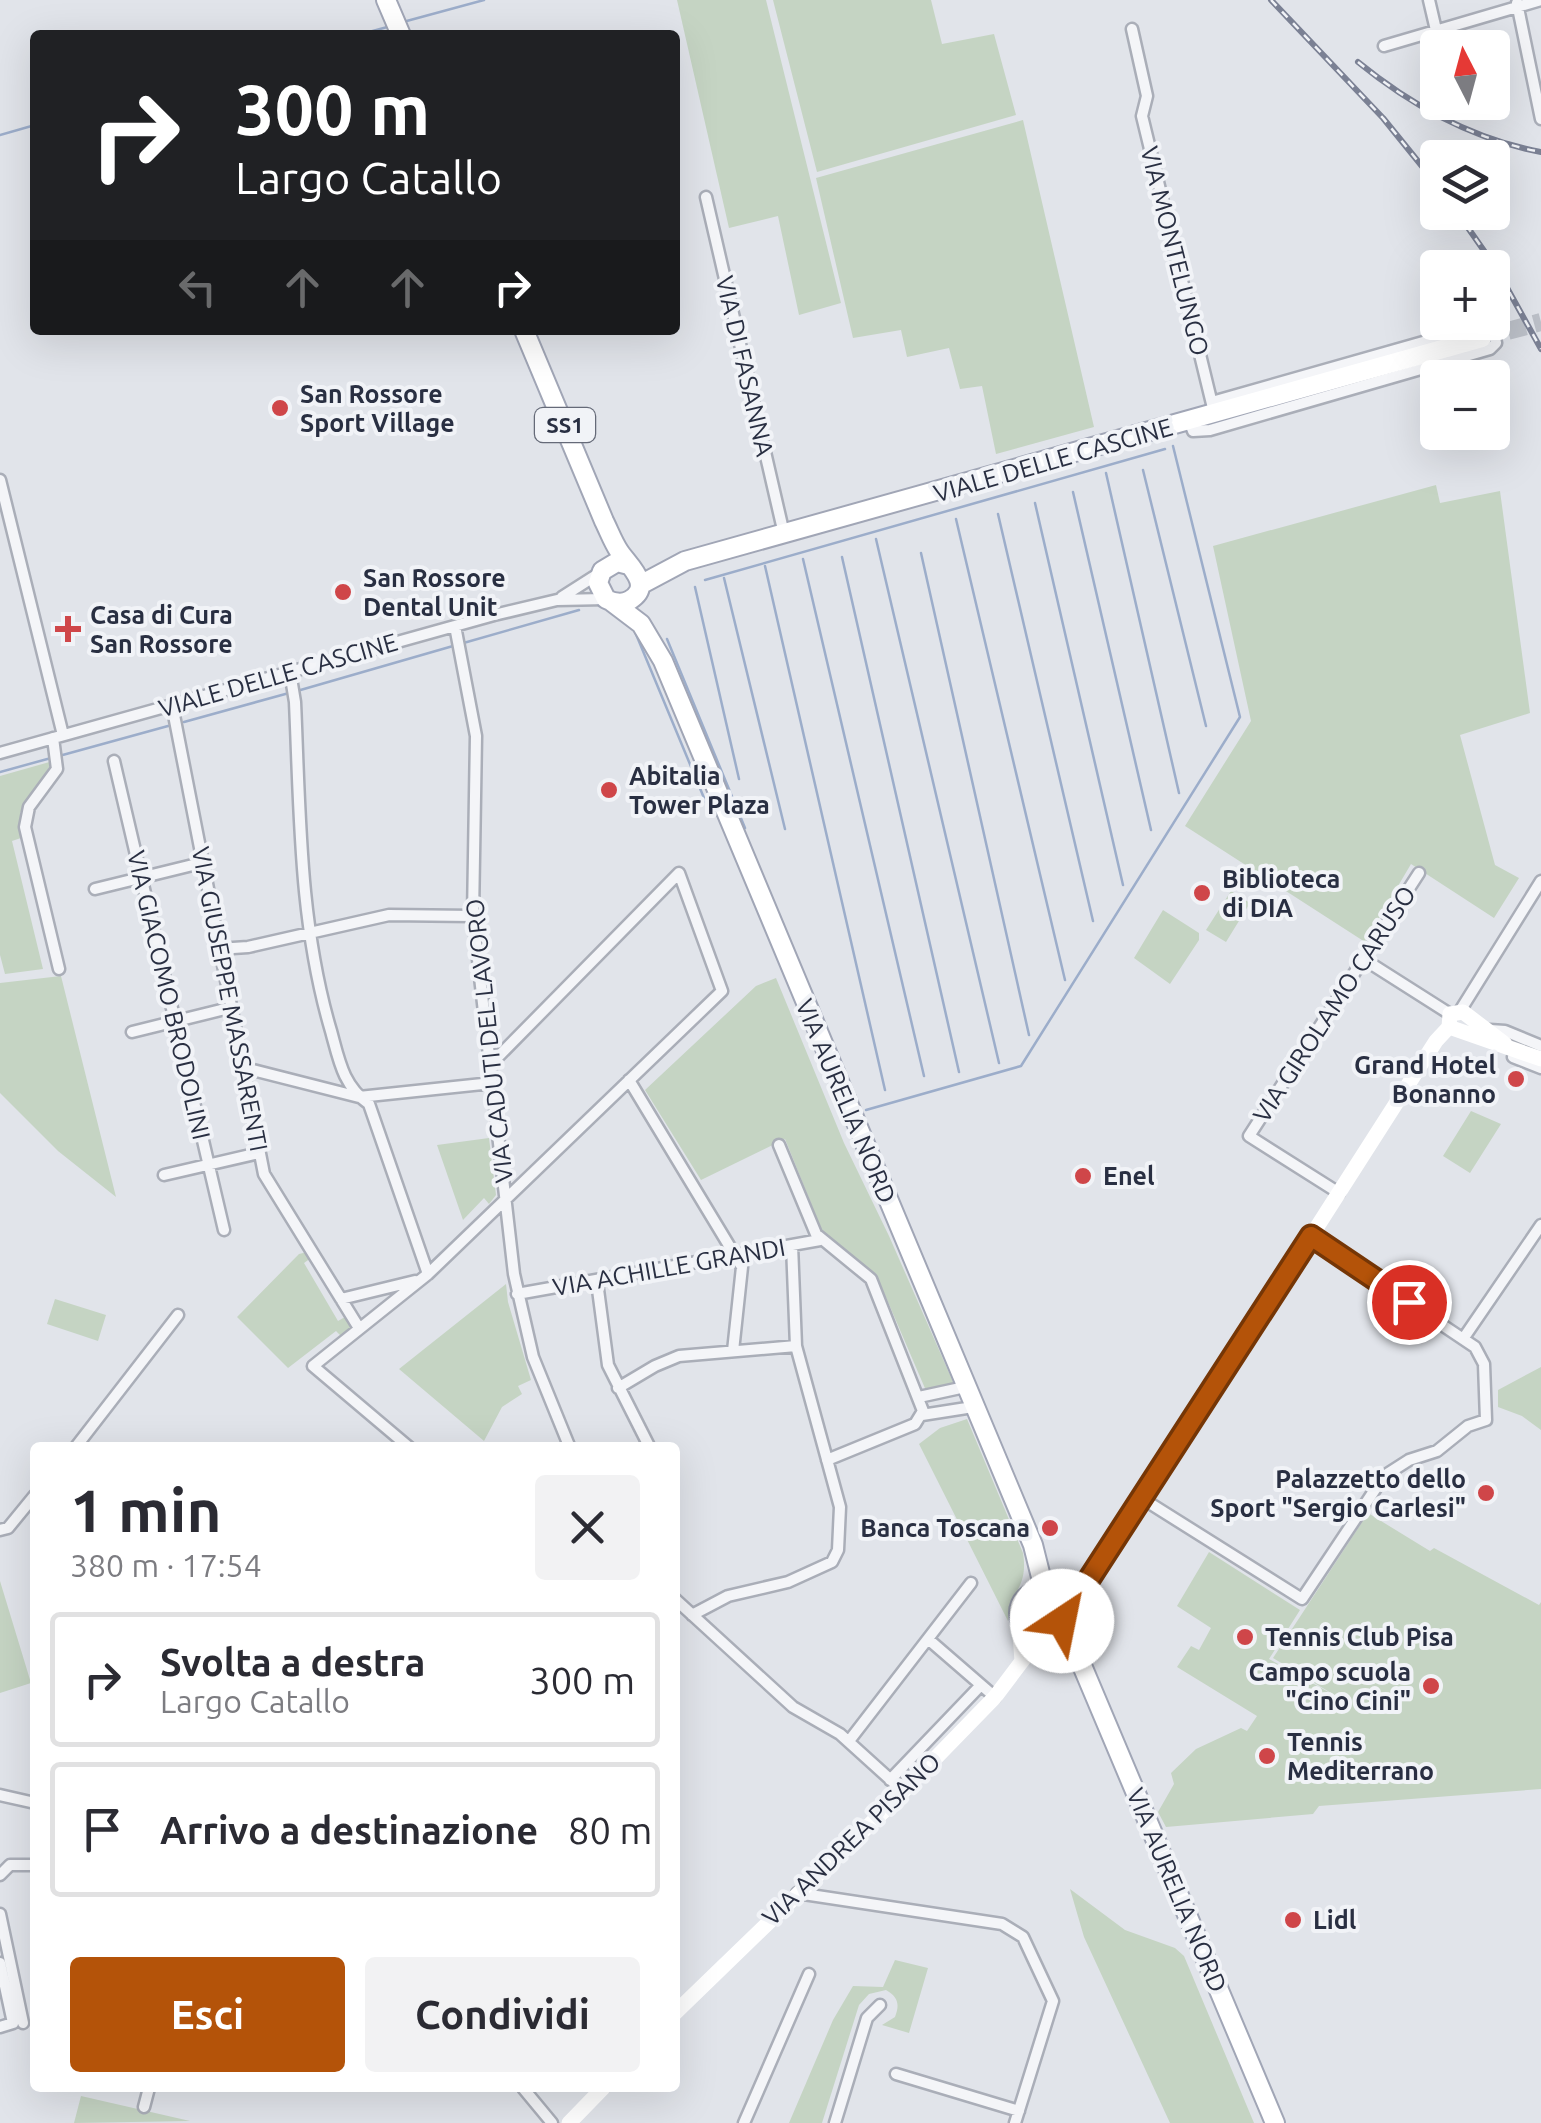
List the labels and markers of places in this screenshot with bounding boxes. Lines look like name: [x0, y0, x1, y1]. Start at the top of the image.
place label: San Rossore Sport Village: [300, 380, 455, 437]
marker: San Rossore Sport Village: [269, 397, 291, 419]
place label: San Rossore Dental Unit: [363, 564, 506, 621]
marker: San Rossore Dental Unit: [332, 581, 354, 603]
place label: Casa di Cura San Rossore: [90, 601, 233, 658]
marker: Casa di Cura San Rossore: [55, 616, 81, 642]
place label: Abitalia Tower Plaza: [629, 762, 770, 819]
marker: Abitalia Tower Plaza: [598, 779, 620, 801]
place label: Biblioteca di DIA: [1222, 865, 1340, 922]
marker: Biblioteca di DIA: [1191, 882, 1213, 904]
place label: Grand Hotel Bonanno: [1354, 1051, 1496, 1108]
marker: Grand Hotel Bonanno: [1505, 1068, 1527, 1090]
place label: Enel: [1103, 1162, 1155, 1190]
marker: Enel: [1072, 1165, 1094, 1187]
pin: [1367, 1260, 1452, 1345]
place label: Palazzetto dello Sport "Sergio Carlesi": [1210, 1465, 1466, 1522]
marker: Palazzetto dello Sport "Sergio Carlesi": [1475, 1482, 1497, 1504]
place label: Banca Toscana: [860, 1514, 1030, 1542]
marker: Banca Toscana: [1039, 1517, 1061, 1539]
place label: Tennis Club Pisa: [1265, 1623, 1454, 1651]
marker: Tennis Club Pisa: [1234, 1626, 1256, 1648]
place label: Campo scuola "Cino Cini": [1249, 1658, 1411, 1715]
marker: Campo scuola "Cino Cini": [1420, 1675, 1442, 1697]
place label: Tennis Mediterrano: [1287, 1728, 1434, 1785]
marker: Tennis Mediterrano: [1256, 1745, 1278, 1767]
place label: Lidl: [1313, 1906, 1357, 1934]
marker: Lidl: [1282, 1909, 1304, 1931]

